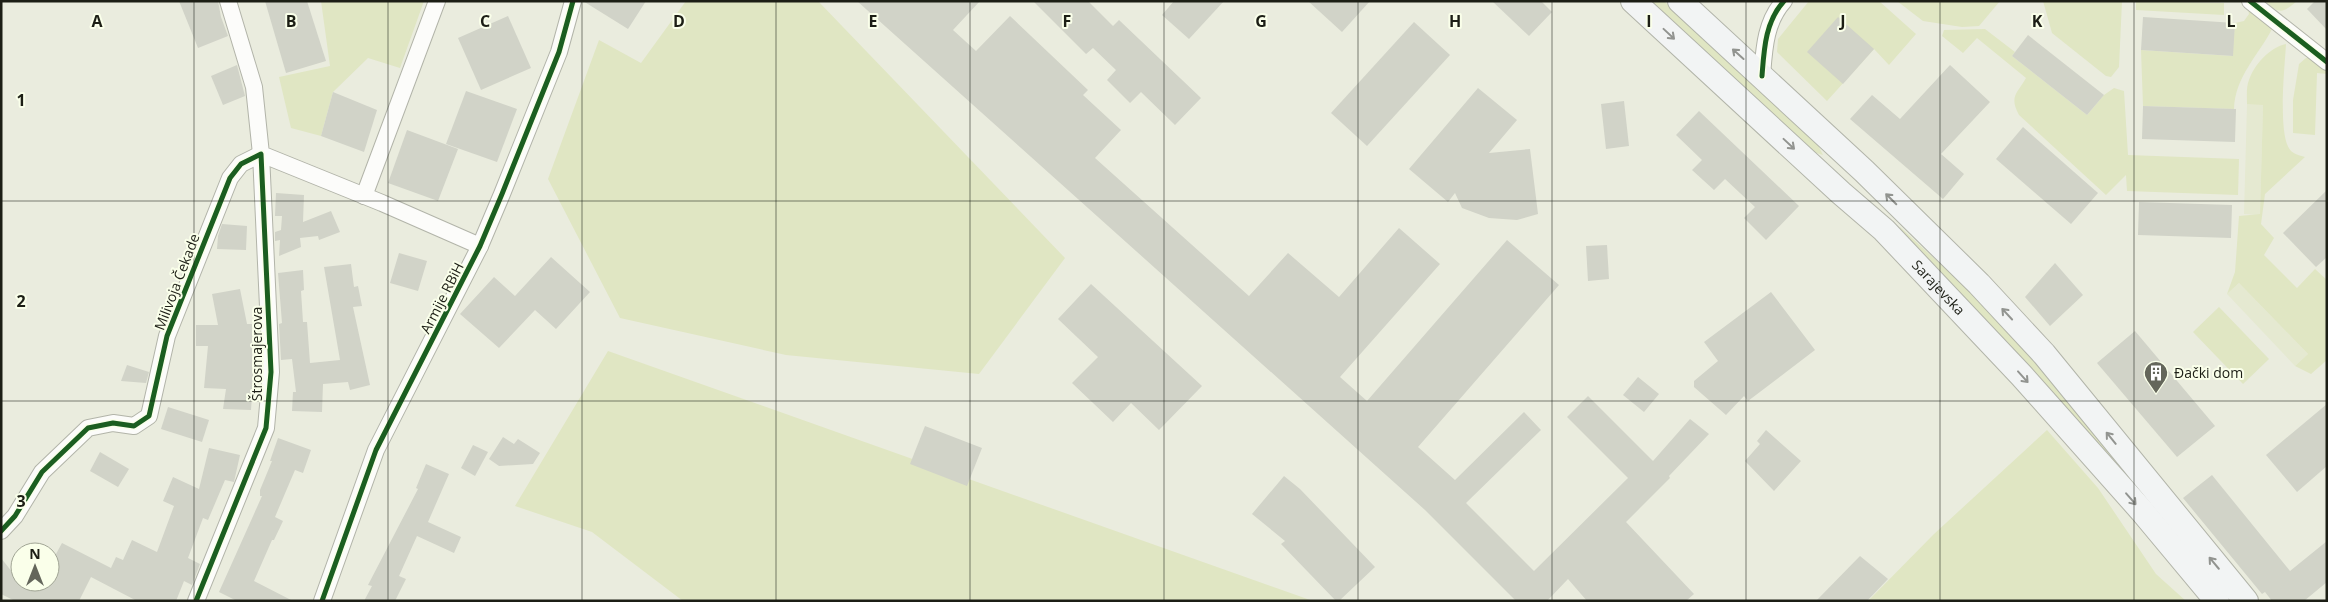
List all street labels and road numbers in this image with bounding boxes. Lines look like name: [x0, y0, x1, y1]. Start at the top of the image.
street label: Milivoja Čekade: [149, 231, 204, 333]
street label: Sarajevska: [1908, 256, 1969, 319]
street label: Armije RBiH: [415, 259, 468, 337]
street label: Štrosmajerova: [247, 307, 266, 401]

